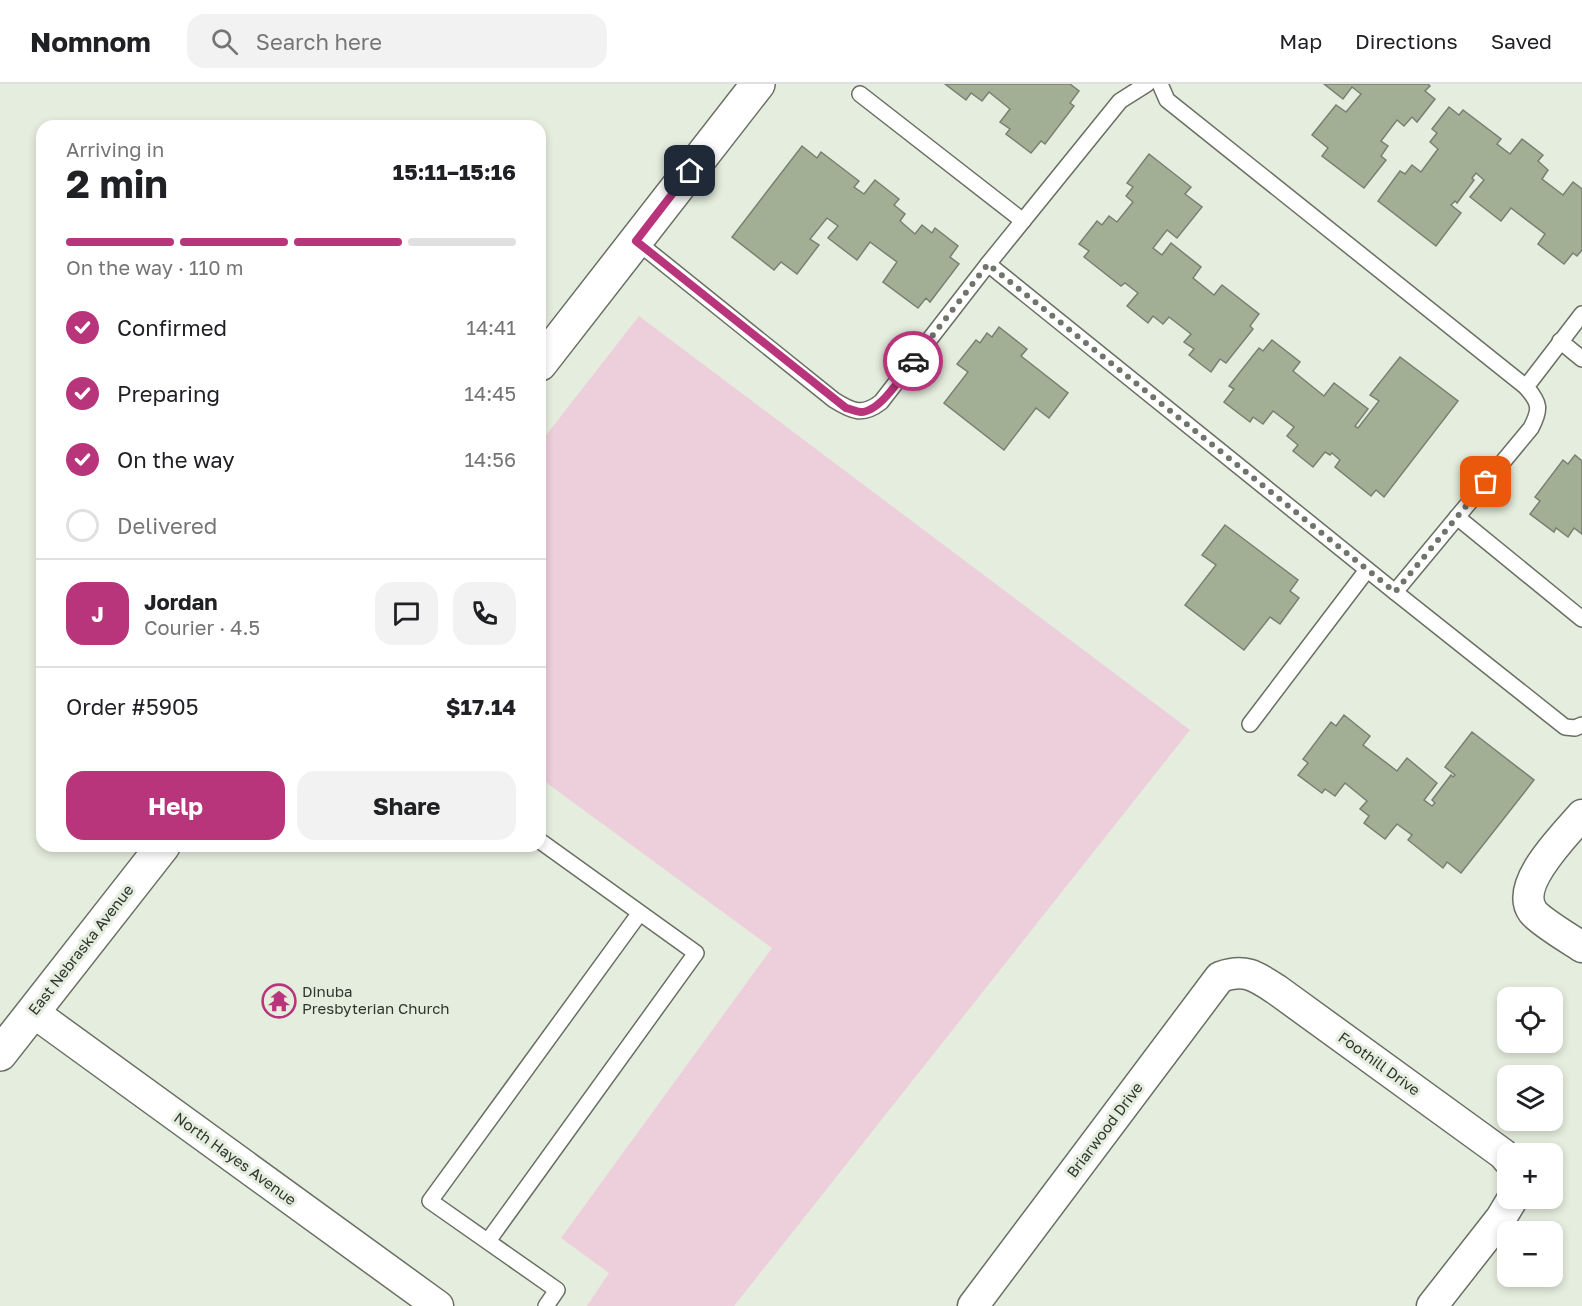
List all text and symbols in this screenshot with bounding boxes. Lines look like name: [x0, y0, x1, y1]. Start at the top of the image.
search box: [187, 14, 607, 68]
text: Nomnom: [30, 25, 151, 58]
icon: search: [208, 25, 241, 58]
text: Search here: [256, 28, 382, 55]
text: Map: [1279, 28, 1322, 54]
text: Directions: [1355, 28, 1458, 54]
text: Saved: [1491, 28, 1552, 54]
text: Arriving in: [66, 137, 164, 161]
pin: [664, 145, 715, 196]
icon: home: [673, 154, 706, 187]
text: 15:11–15:16: [393, 158, 516, 185]
text: 2 min: [66, 160, 168, 207]
text: On the way · 110 m: [66, 255, 243, 279]
icon: check: [66, 311, 99, 344]
text: Confirmed: [117, 314, 227, 341]
text: 14:41: [466, 315, 516, 339]
courier: [883, 331, 943, 391]
icon: car: [897, 345, 930, 378]
icon: check: [66, 377, 99, 410]
text: Preparing: [117, 380, 220, 407]
text: 14:45: [464, 381, 516, 405]
icon: check: [66, 443, 99, 476]
text: On the way: [117, 446, 235, 473]
text: 14:56: [464, 447, 516, 471]
pin: [1460, 456, 1511, 507]
icon: bag: [1469, 465, 1502, 498]
text: Delivered: [117, 512, 217, 539]
button: chat: [375, 582, 438, 645]
button: phone: [453, 582, 516, 645]
text: Jordan: [144, 588, 218, 615]
text: J: [91, 600, 104, 627]
text: Courier · 4.5: [144, 615, 260, 639]
text: Order #5905: [66, 693, 198, 720]
text: $17.14: [446, 693, 516, 720]
button: Help: [66, 771, 285, 840]
button: Share: [297, 771, 516, 840]
street label: East Nebraska Avenue: [24, 881, 137, 1018]
place label: Dinuba Presbyterian Church: [302, 982, 450, 1017]
temple icon: Dinuba Presbyterian Church: [261, 983, 297, 1019]
map controls: [1497, 987, 1563, 1287]
button: locate: [1497, 987, 1563, 1053]
street label: Foothill Drive: [1335, 1028, 1424, 1099]
button: layers: [1497, 1065, 1563, 1131]
street label: Briarwood Drive: [1062, 1078, 1146, 1181]
street label: North Hayes Avenue: [171, 1108, 300, 1209]
button: +: [1497, 1143, 1563, 1209]
button: −: [1497, 1221, 1563, 1287]

